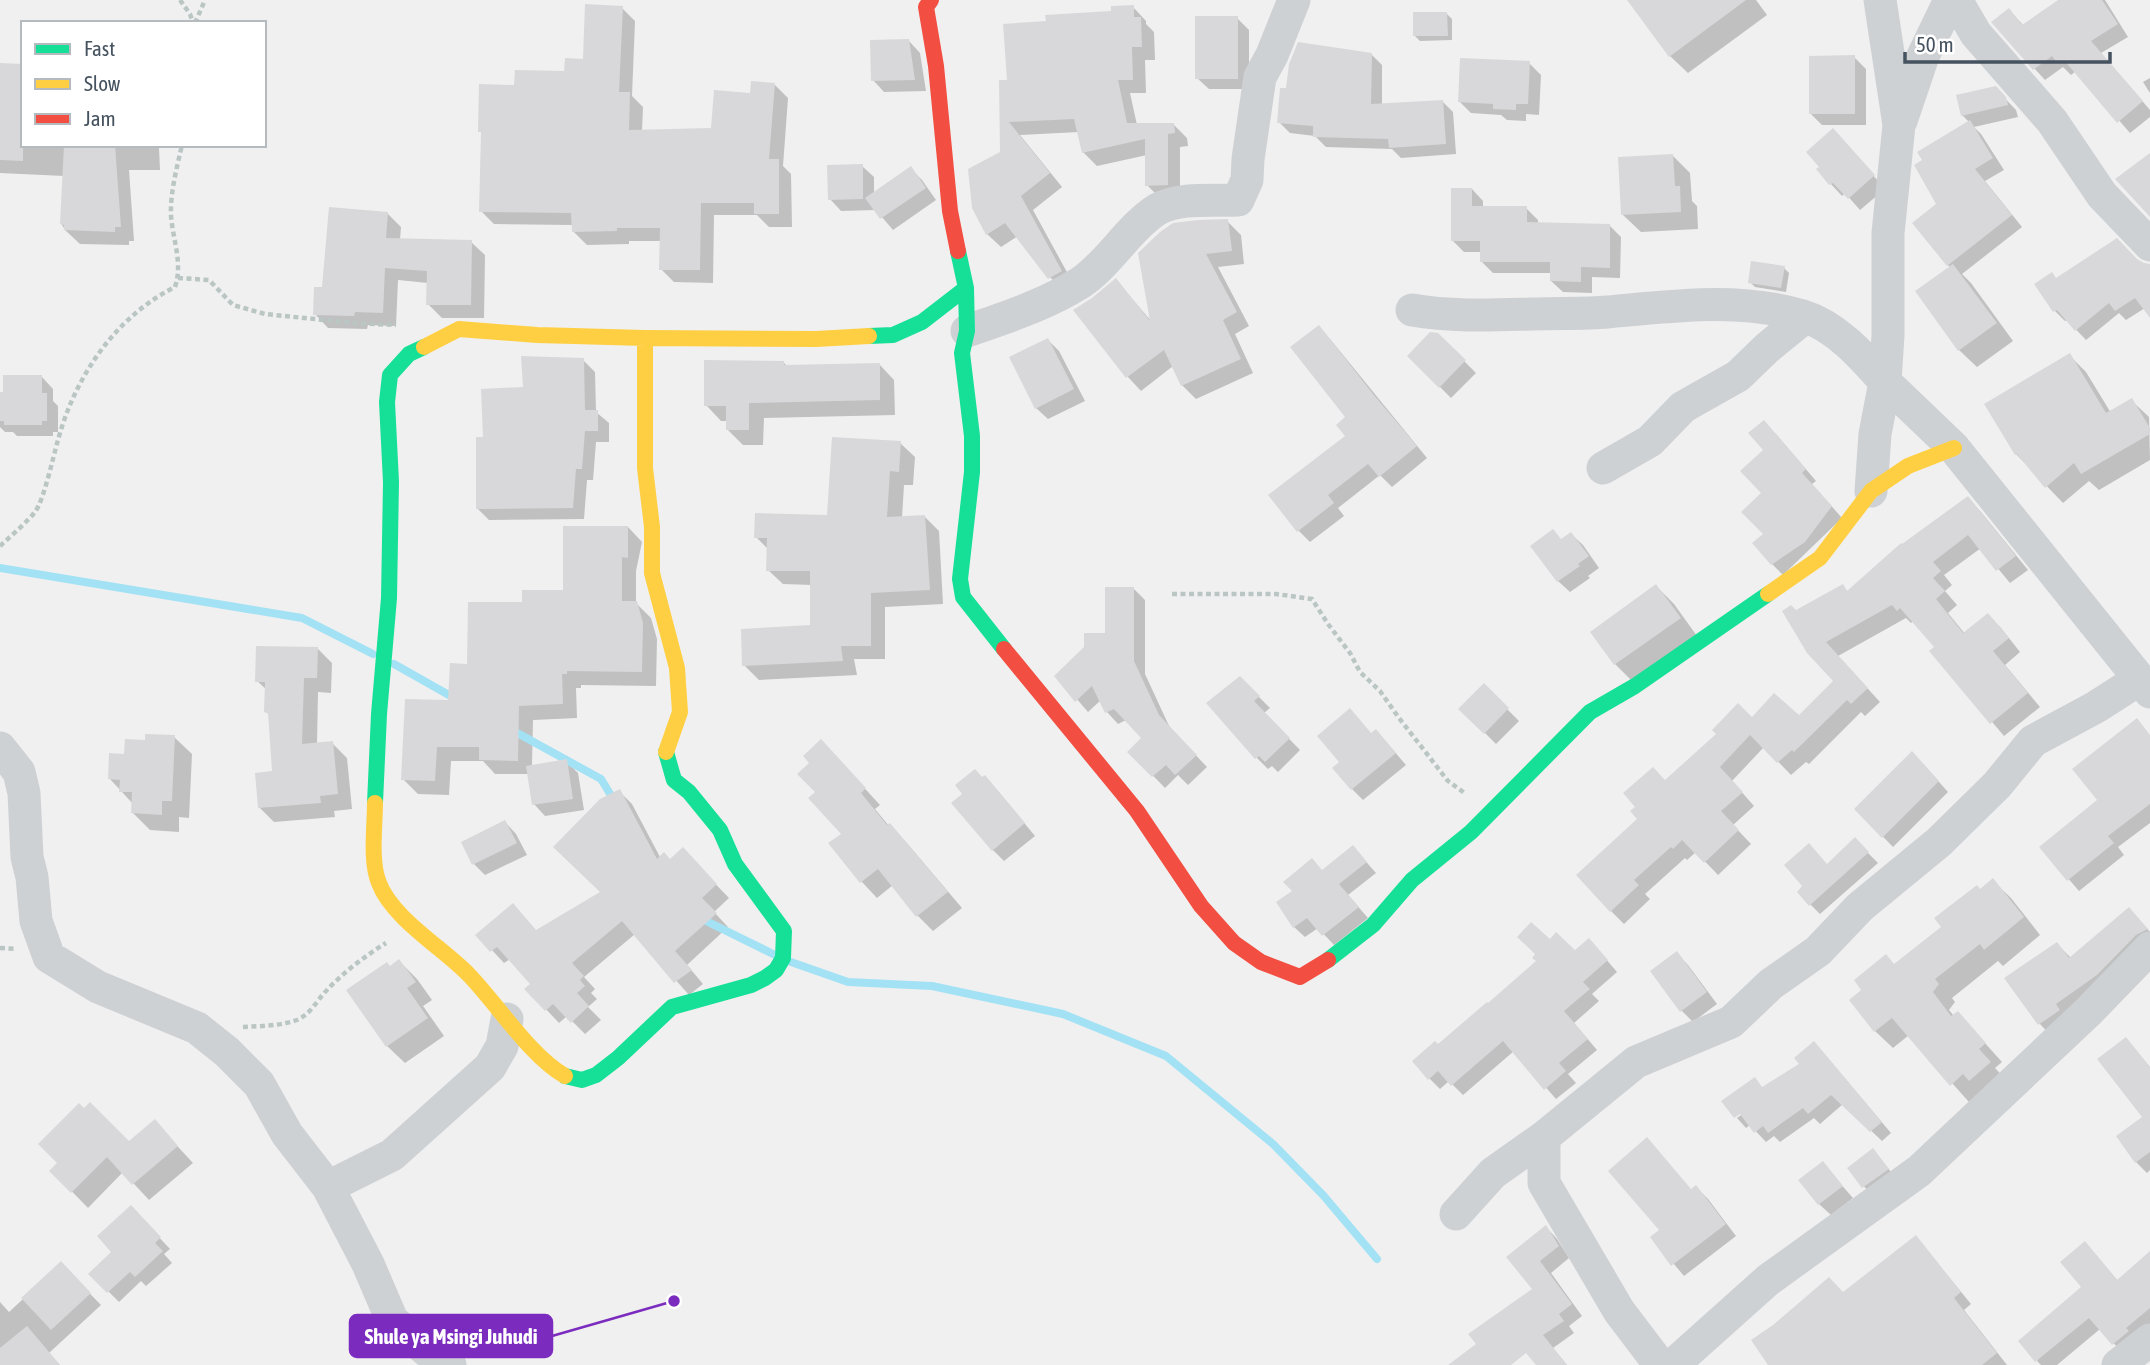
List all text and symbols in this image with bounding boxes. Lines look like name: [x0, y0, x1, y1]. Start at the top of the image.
legend: [21, 21, 266, 147]
scale bar: [1905, 21, 2110, 65]
text: 50 m: [1916, 32, 1954, 56]
text: Fast: [84, 36, 115, 60]
text: Slow: [84, 71, 121, 95]
text: Jam: [84, 106, 116, 130]
callout: Shule ya Msingi Juhudi: [350, 1315, 552, 1357]
text: Shule ya Msingi Juhudi: [364, 1324, 538, 1348]

